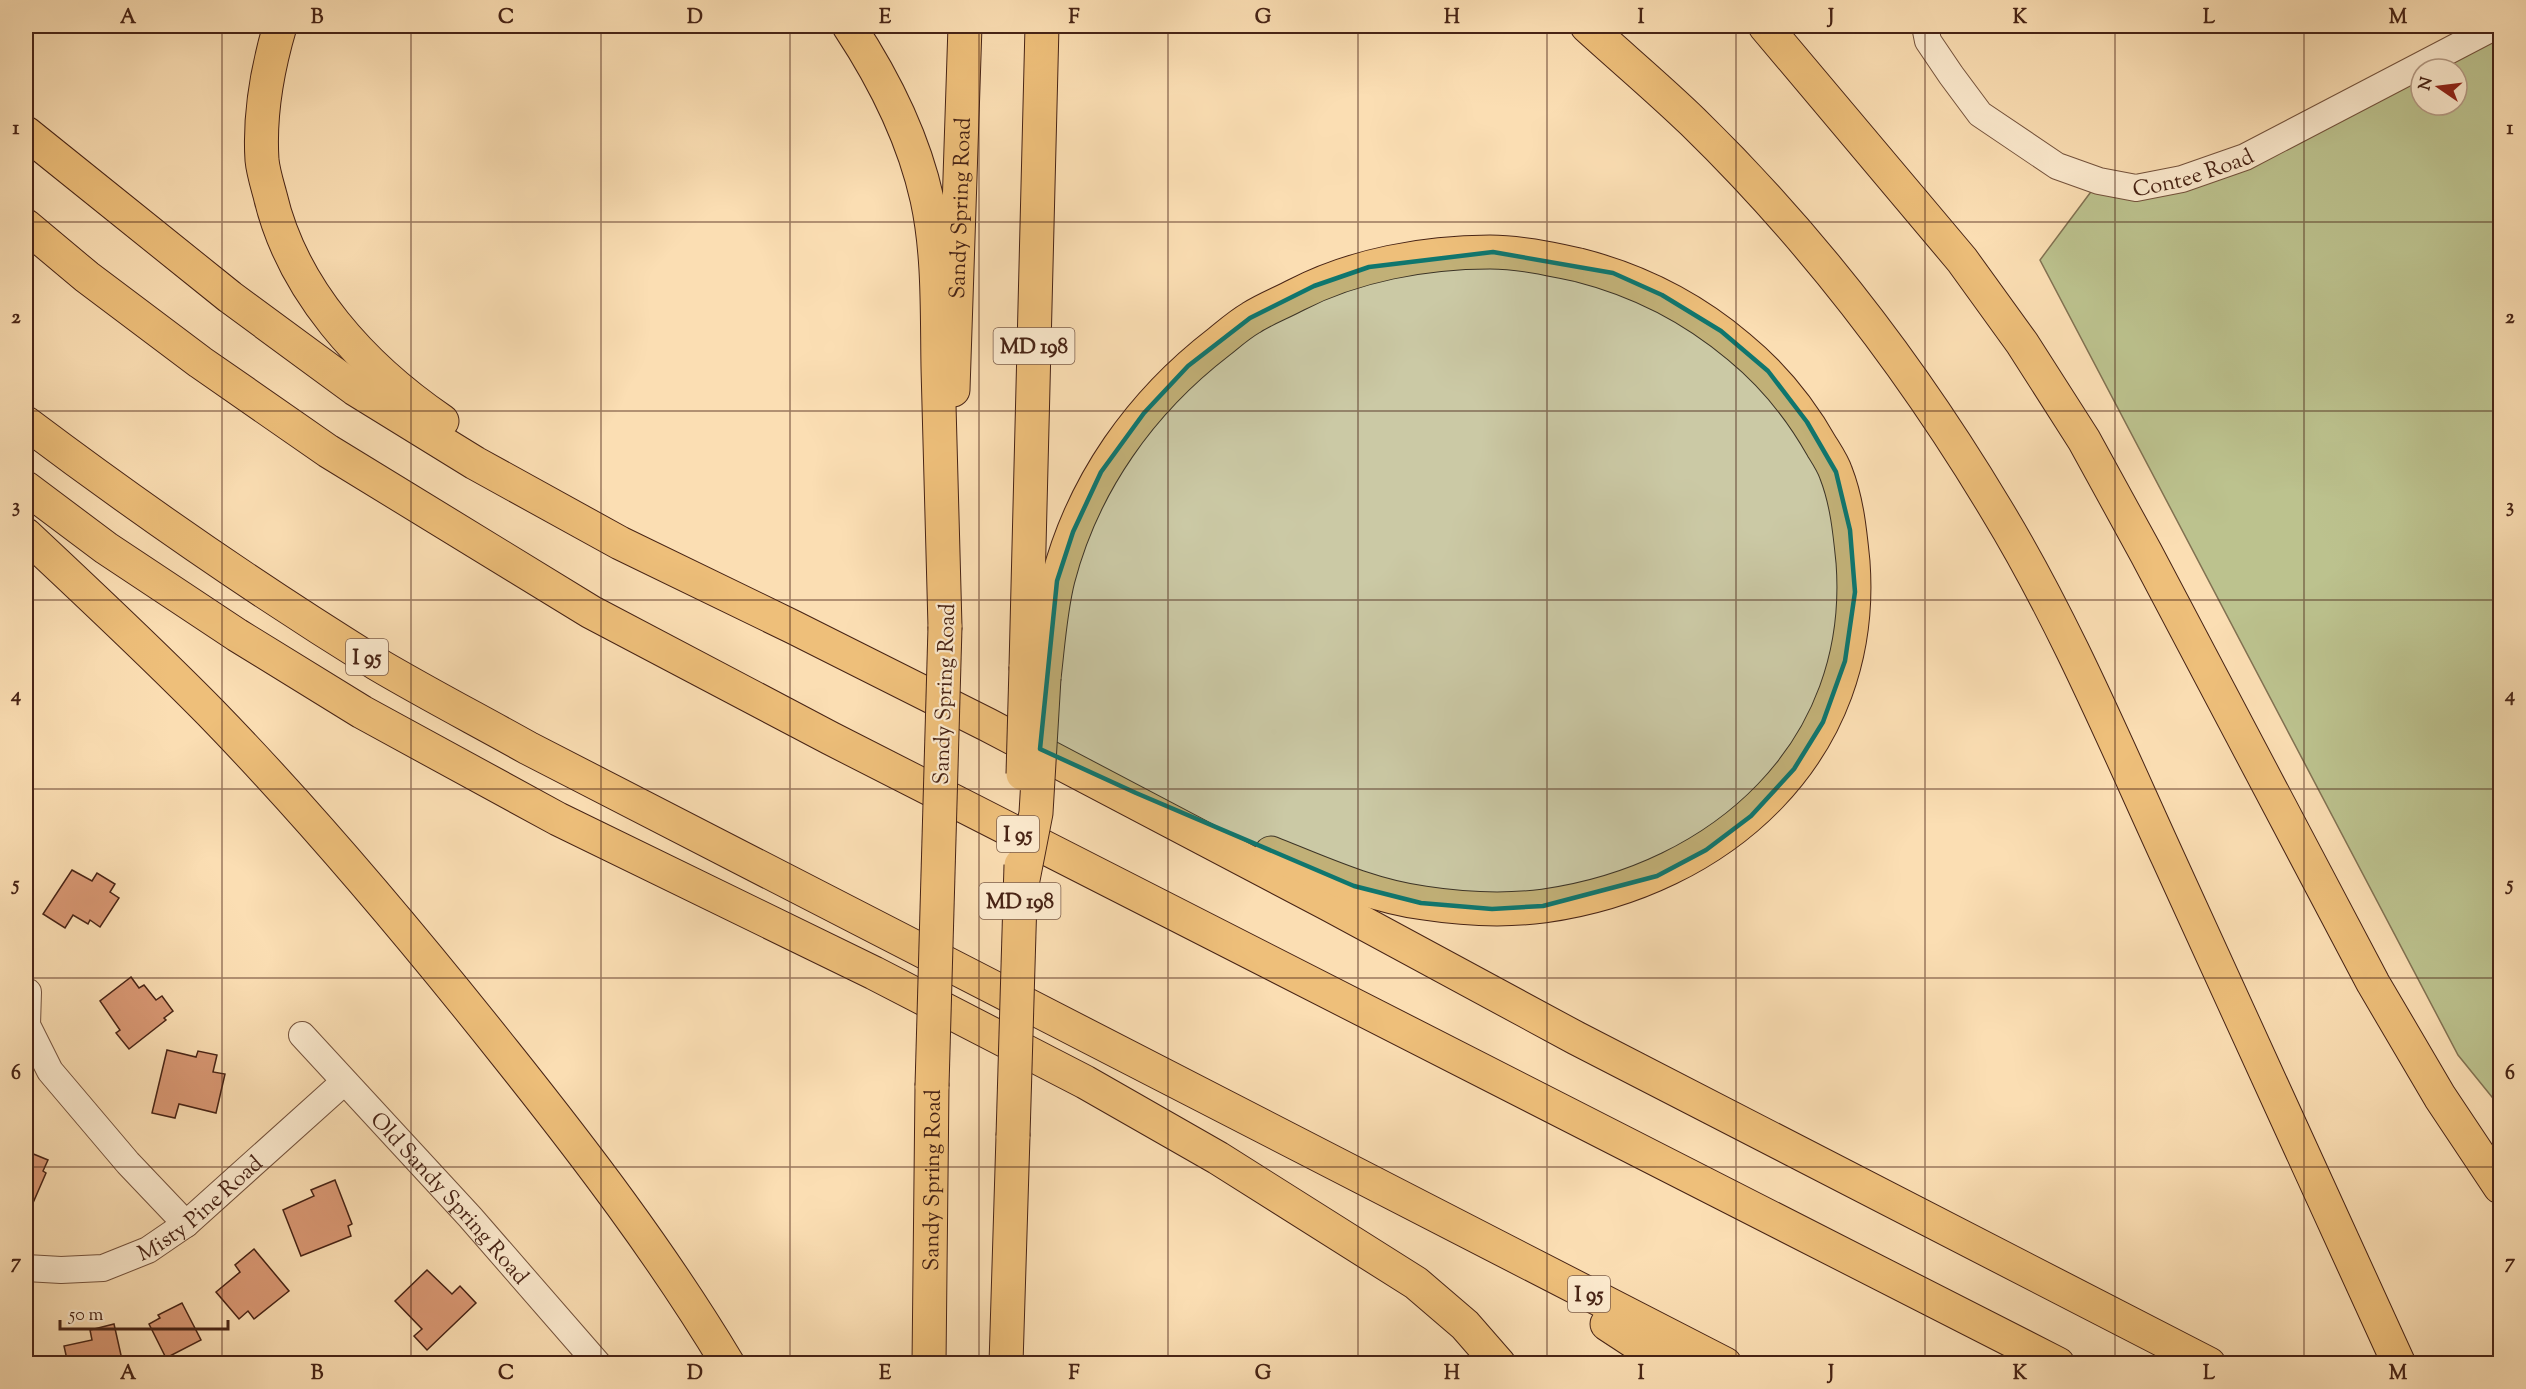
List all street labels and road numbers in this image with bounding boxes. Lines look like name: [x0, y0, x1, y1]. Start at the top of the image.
street label: Sandy Spring Road: [943, 117, 981, 299]
street label: Contee Road: [2130, 142, 2260, 207]
road number: MD 198: [994, 328, 1074, 364]
street label: Sandy Spring Road: [927, 603, 965, 785]
road number: I 95: [346, 639, 388, 675]
road number: I 95: [997, 816, 1039, 852]
road number: MD 198: [980, 883, 1060, 919]
street label: Sandy Spring Road: [917, 1089, 951, 1271]
street label: Old Sandy Spring Road: [362, 1106, 535, 1293]
street label: Misty Pine Road: [133, 1149, 271, 1272]
road number: I 95: [1568, 1276, 1610, 1312]

